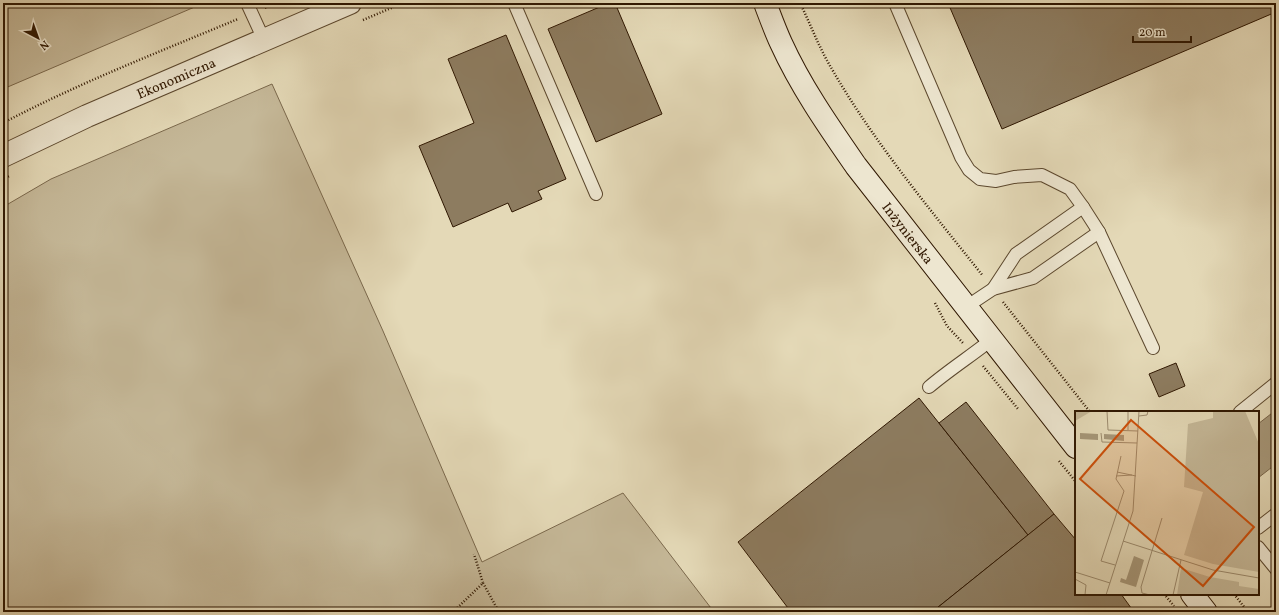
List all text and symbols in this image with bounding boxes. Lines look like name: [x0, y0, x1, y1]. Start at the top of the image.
north arrow: [18, 18, 58, 58]
scale bar: [1133, 18, 1191, 44]
text: 20 m: [1139, 25, 1166, 41]
text: N: [36, 36, 52, 53]
street label: Ekonomiczna: [134, 54, 219, 105]
street label: Inżynierska: [877, 199, 937, 269]
inset map: [1075, 411, 1259, 595]

